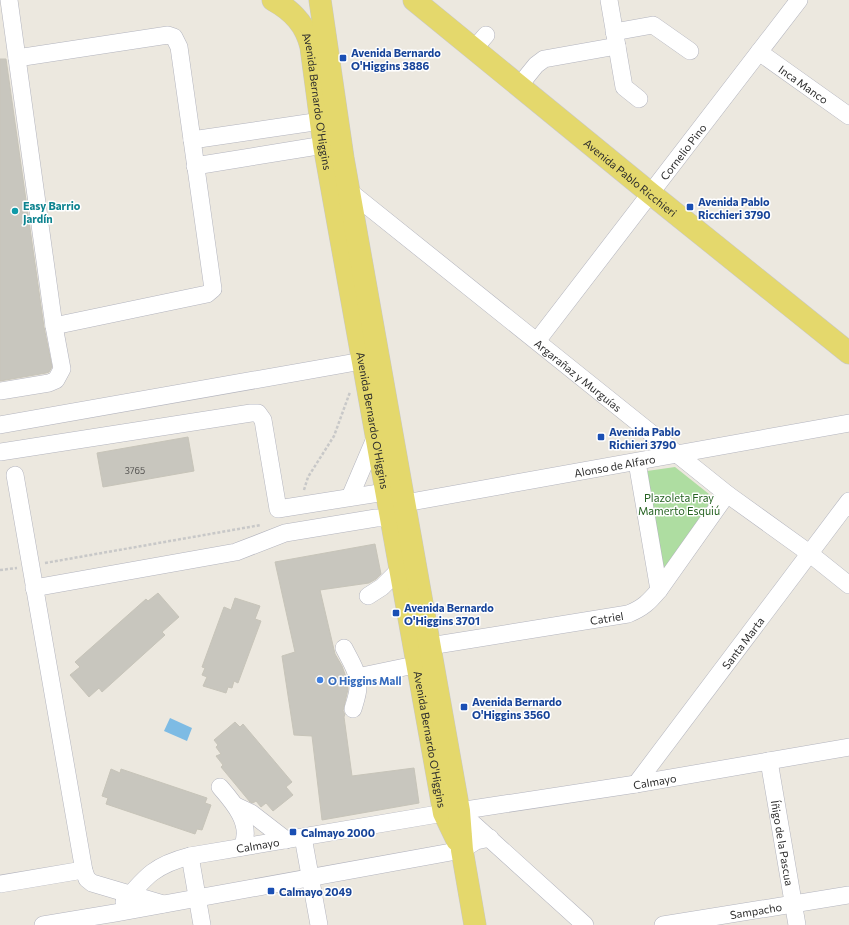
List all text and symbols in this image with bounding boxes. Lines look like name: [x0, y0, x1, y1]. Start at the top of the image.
street label: Avenida Bernardo O'Higgins: [300, 30, 335, 171]
place label: Avenida Bernardo O'Higgins 3886: [351, 46, 441, 72]
marker: Avenida Bernardo O'Higgins 3886: [338, 53, 348, 63]
street label: Inca Manco: [777, 62, 831, 106]
street label: Cornelio Pino: [657, 120, 709, 182]
street label: Avenida Pablo Ricchieri: [582, 136, 680, 219]
place label: Avenida Pablo Ricchieri 3790: [698, 195, 771, 221]
place label: Easy Barrio Jardín: [23, 199, 81, 226]
marker: Avenida Pablo Ricchieri 3790: [685, 202, 695, 212]
marker: Easy Barrio Jardín: [10, 206, 20, 216]
street label: Argarañaz y Murguías: [532, 336, 625, 414]
street label: Avenida Bernardo O'Higgins: [355, 351, 392, 490]
place label: Avenida Pablo Richieri 3790: [609, 425, 681, 451]
marker: Avenida Pablo Richieri 3790: [596, 432, 606, 442]
street label: Alonso de Alfaro: [573, 451, 657, 479]
house number: 3765: [125, 465, 145, 476]
park label: Plazoleta Fray Mamerto Esquiú: [638, 491, 720, 517]
place label: Avenida Bernardo O'Higgins 3701: [404, 601, 494, 627]
marker: Avenida Bernardo O'Higgins 3701: [391, 608, 401, 618]
street label: Catriel: [589, 608, 624, 627]
street label: Santa Marta: [719, 614, 766, 671]
street label: Avenida Bernardo O'Higgins: [412, 670, 449, 809]
place label: O Higgins Mall: [328, 674, 401, 687]
marker: O Higgins Mall: [315, 675, 325, 685]
place label: Avenida Bernardo O'Higgins 3560: [472, 695, 562, 721]
marker: Avenida Bernardo O'Higgins 3560: [459, 702, 469, 712]
street label: Calmayo: [632, 771, 678, 791]
street label: Íñigo de la Pascua: [769, 799, 797, 887]
place label: Calmayo 2000: [301, 826, 375, 839]
marker: Calmayo 2000: [288, 827, 298, 837]
street label: Calmayo: [235, 834, 281, 855]
place label: Calmayo 2049: [279, 885, 352, 898]
marker: Calmayo 2049: [266, 886, 276, 896]
street label: Sampacho: [729, 899, 783, 921]

